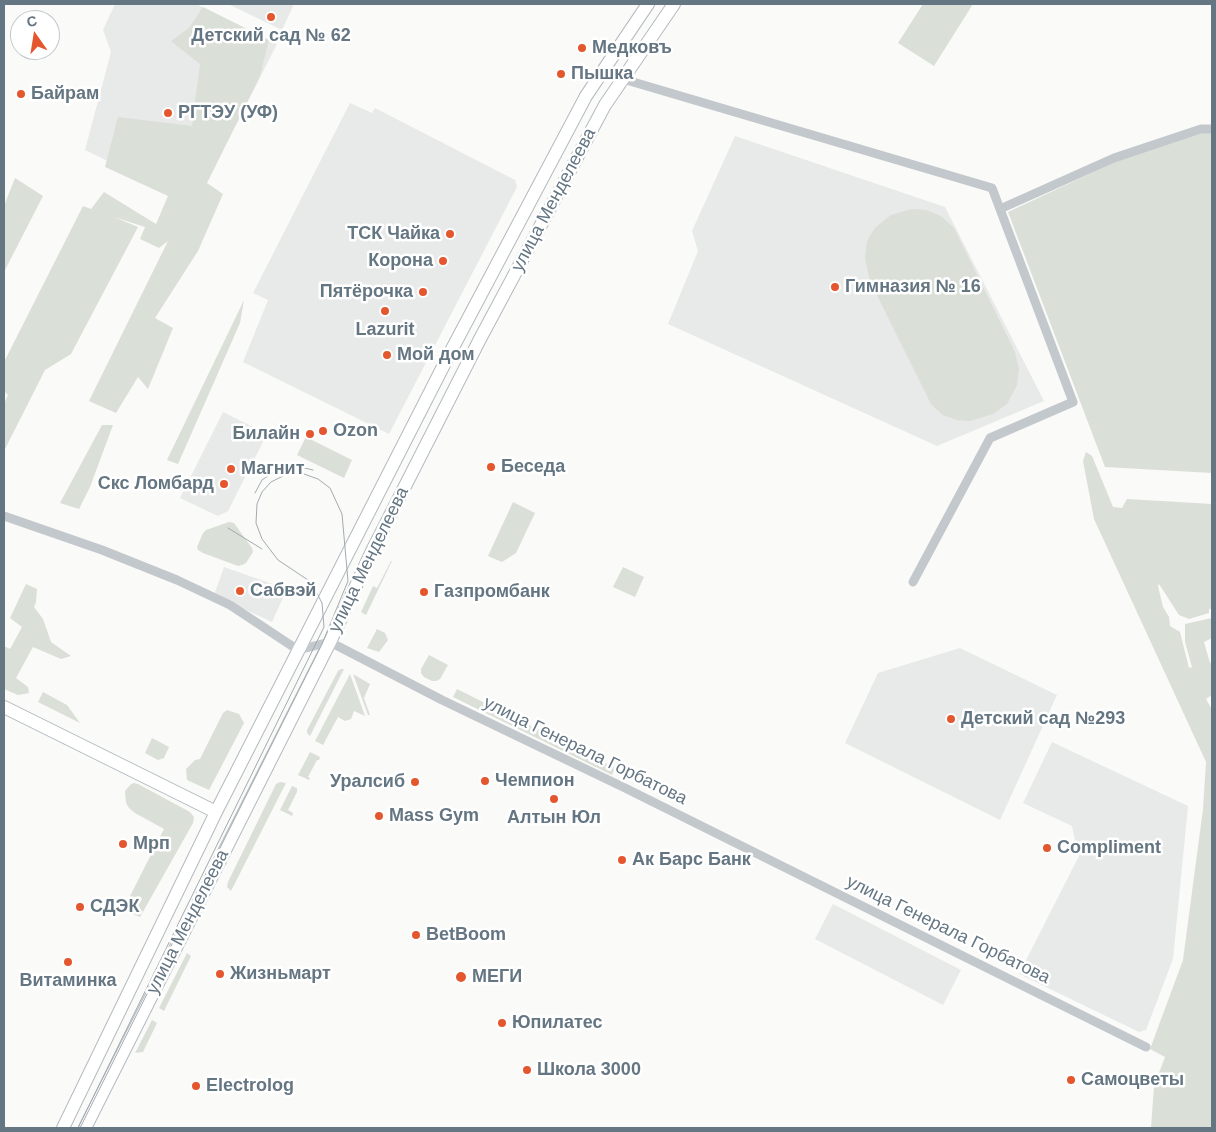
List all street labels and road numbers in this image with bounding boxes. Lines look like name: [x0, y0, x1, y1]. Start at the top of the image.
street label: улица Менделеева: [507, 125, 601, 275]
street label: улица Менделеева: [324, 484, 414, 636]
street label: улица Генерала Горбатова: [480, 692, 690, 810]
street label: улица Менделеева: [142, 846, 234, 998]
street label: улица Генерала Горбатова: [843, 871, 1053, 989]

